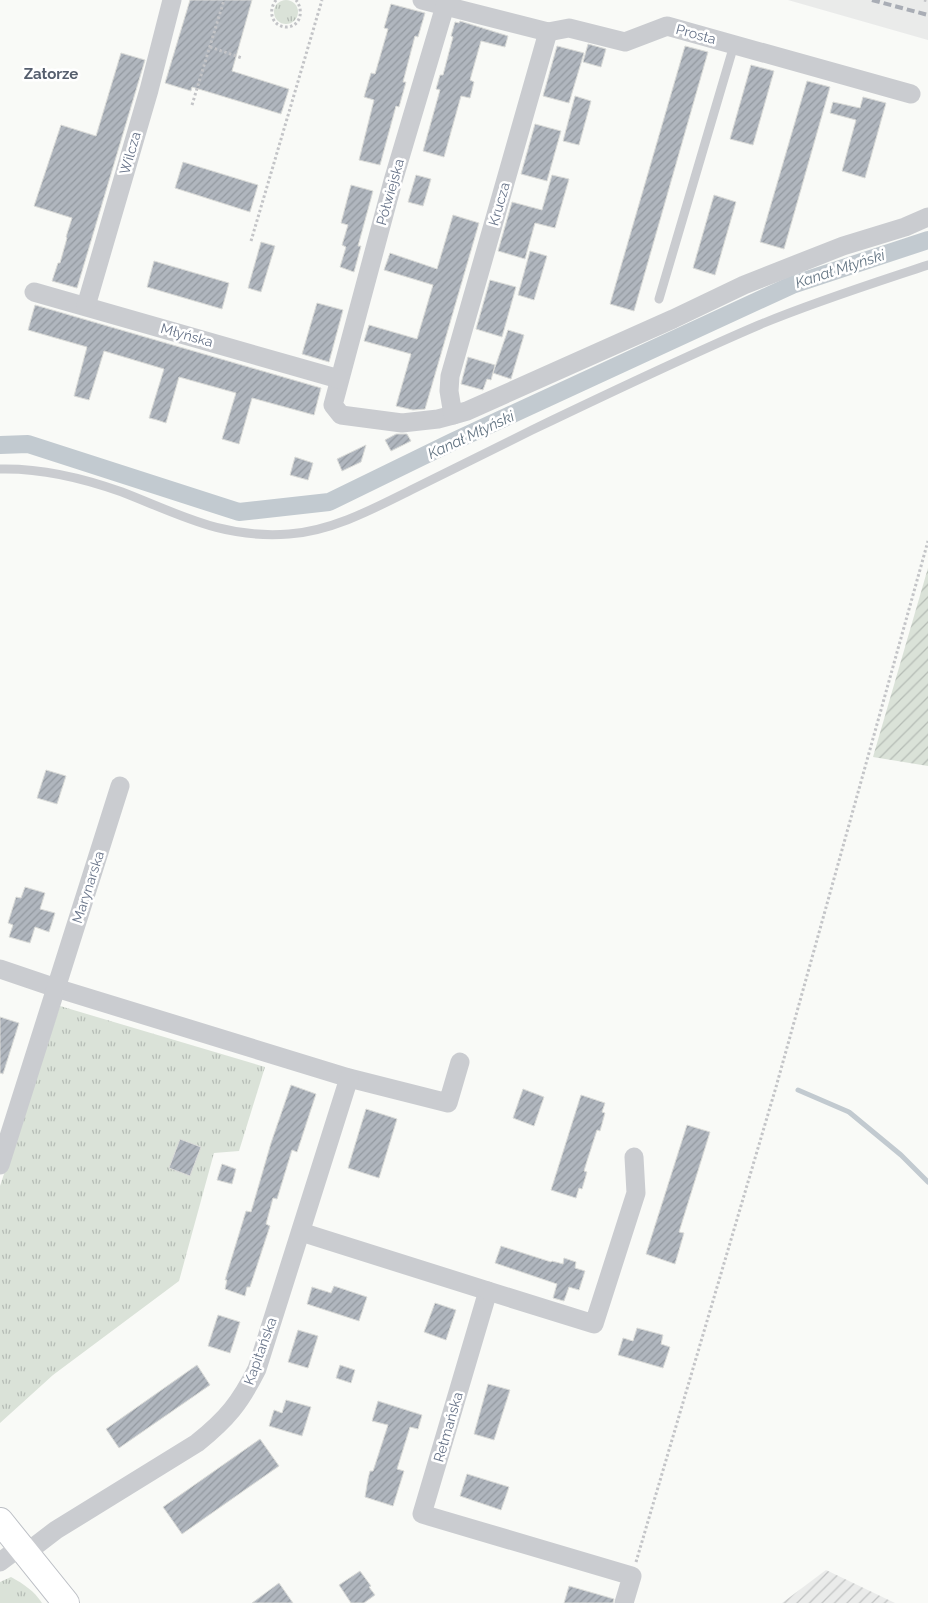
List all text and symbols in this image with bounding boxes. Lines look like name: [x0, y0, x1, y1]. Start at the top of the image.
street label: Prosta: [674, 21, 718, 47]
district label: Zatorze: [24, 65, 78, 83]
street label: Wilcza: [116, 130, 144, 176]
street label: Półwiejska: [373, 157, 407, 227]
street label: Krucza: [485, 180, 513, 228]
water label: Kanał Młyński: [793, 246, 888, 292]
street label: Młyńska: [159, 320, 215, 350]
water label: Kanał Młyński: [425, 407, 518, 463]
street label: Marynarska: [69, 849, 107, 925]
street label: Kapitańska: [240, 1315, 280, 1387]
street label: Retmańska: [430, 1390, 466, 1464]

